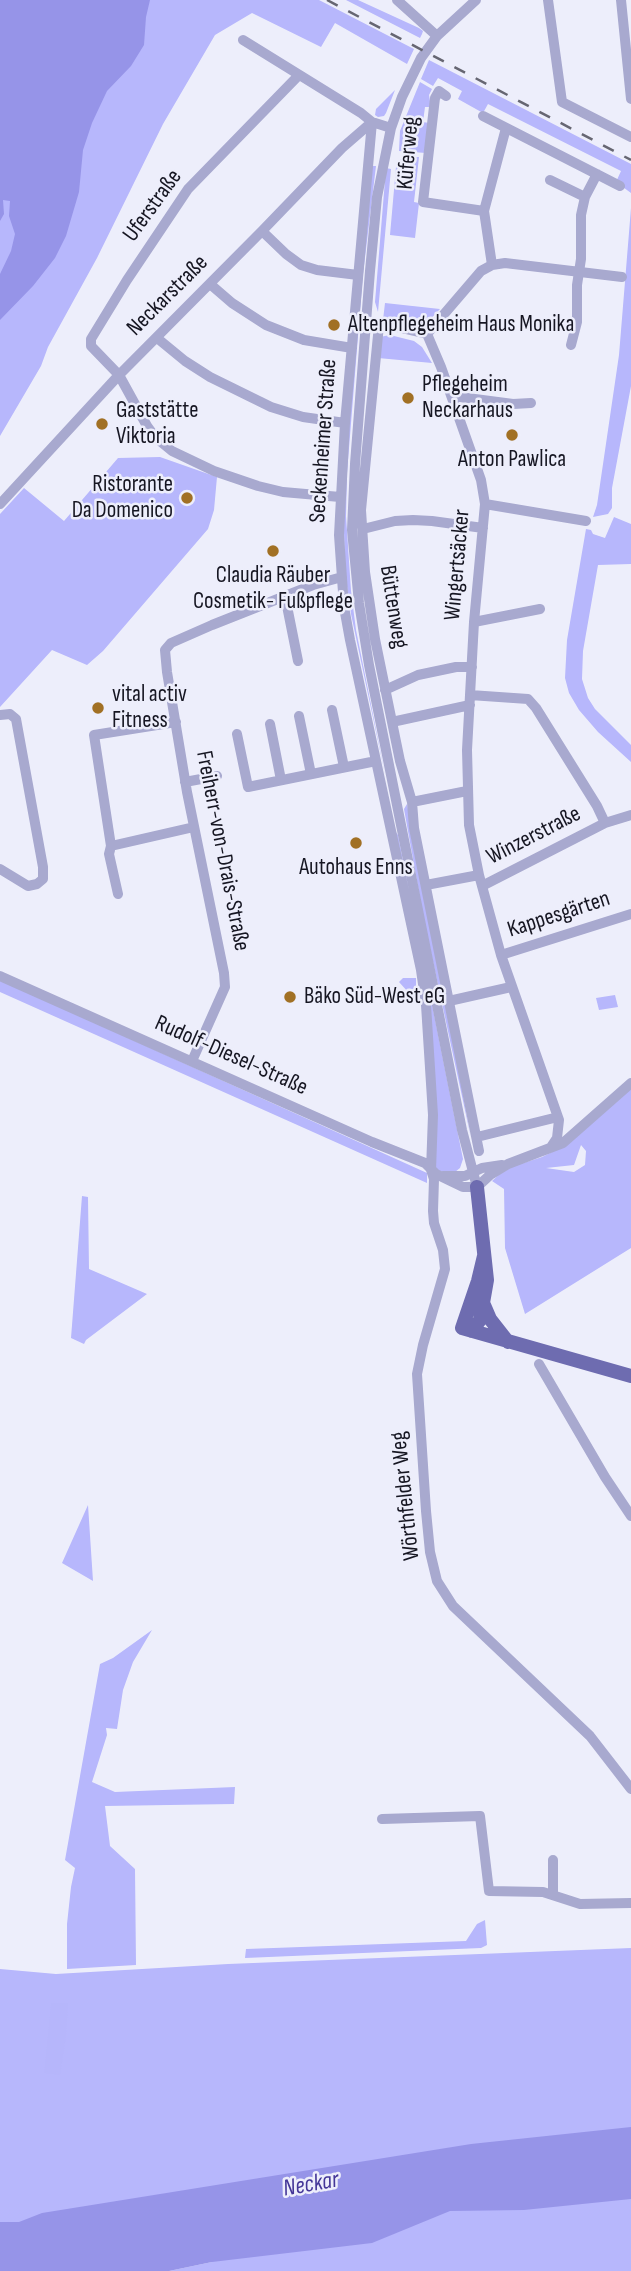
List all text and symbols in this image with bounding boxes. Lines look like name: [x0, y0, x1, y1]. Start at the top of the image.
street label: Küferweg: [392, 115, 426, 191]
street label: Uferstraße: [118, 165, 188, 247]
street label: Neckarstraße: [122, 250, 214, 342]
place label: Altenpflegeheim Haus Monika: [348, 311, 574, 339]
marker: Altenpflegeheim Haus Monika: [326, 317, 342, 333]
street label: Seckenheimer Straße: [305, 358, 343, 524]
place label: Pflegeheim Neckarhaus: [422, 371, 513, 425]
marker: Pflegeheim Neckarhaus: [400, 390, 416, 406]
place label: Gaststätte Viktoria: [116, 397, 198, 451]
marker: Gaststätte Viktoria: [94, 416, 110, 432]
marker: Anton Pawlica: [504, 427, 520, 443]
place label: Anton Pawlica: [458, 446, 566, 474]
place label: Ristorante Da Domenico: [72, 471, 173, 525]
marker: Ristorante Da Domenico: [179, 490, 195, 506]
street label: Wingertsäcker: [439, 508, 477, 622]
marker: Claudia Räuber Cosmetik- Fußpflege: [265, 543, 281, 559]
place label: Claudia Räuber Cosmetik- Fußpflege: [193, 562, 353, 616]
street label: Büttenweg: [373, 563, 413, 651]
place label: vital activ Fitness: [112, 681, 187, 735]
marker: vital activ Fitness: [90, 700, 106, 716]
street label: Freiherr-von-Drais-Straße: [189, 749, 255, 953]
street label: Winzerstraße: [482, 801, 586, 871]
marker: Autohaus Enns: [348, 835, 364, 851]
place label: Autohaus Enns: [299, 854, 413, 882]
street label: Kappesgärten: [504, 885, 614, 945]
place label: Bäko Süd-West eG: [304, 983, 445, 1011]
marker: Bäko Süd-West eG: [282, 989, 298, 1005]
street label: Rudolf-Diesel-Straße: [150, 1010, 312, 1102]
street label: Wörthfelder Weg: [386, 1430, 426, 1562]
water label: Neckar: [281, 2166, 341, 2204]

